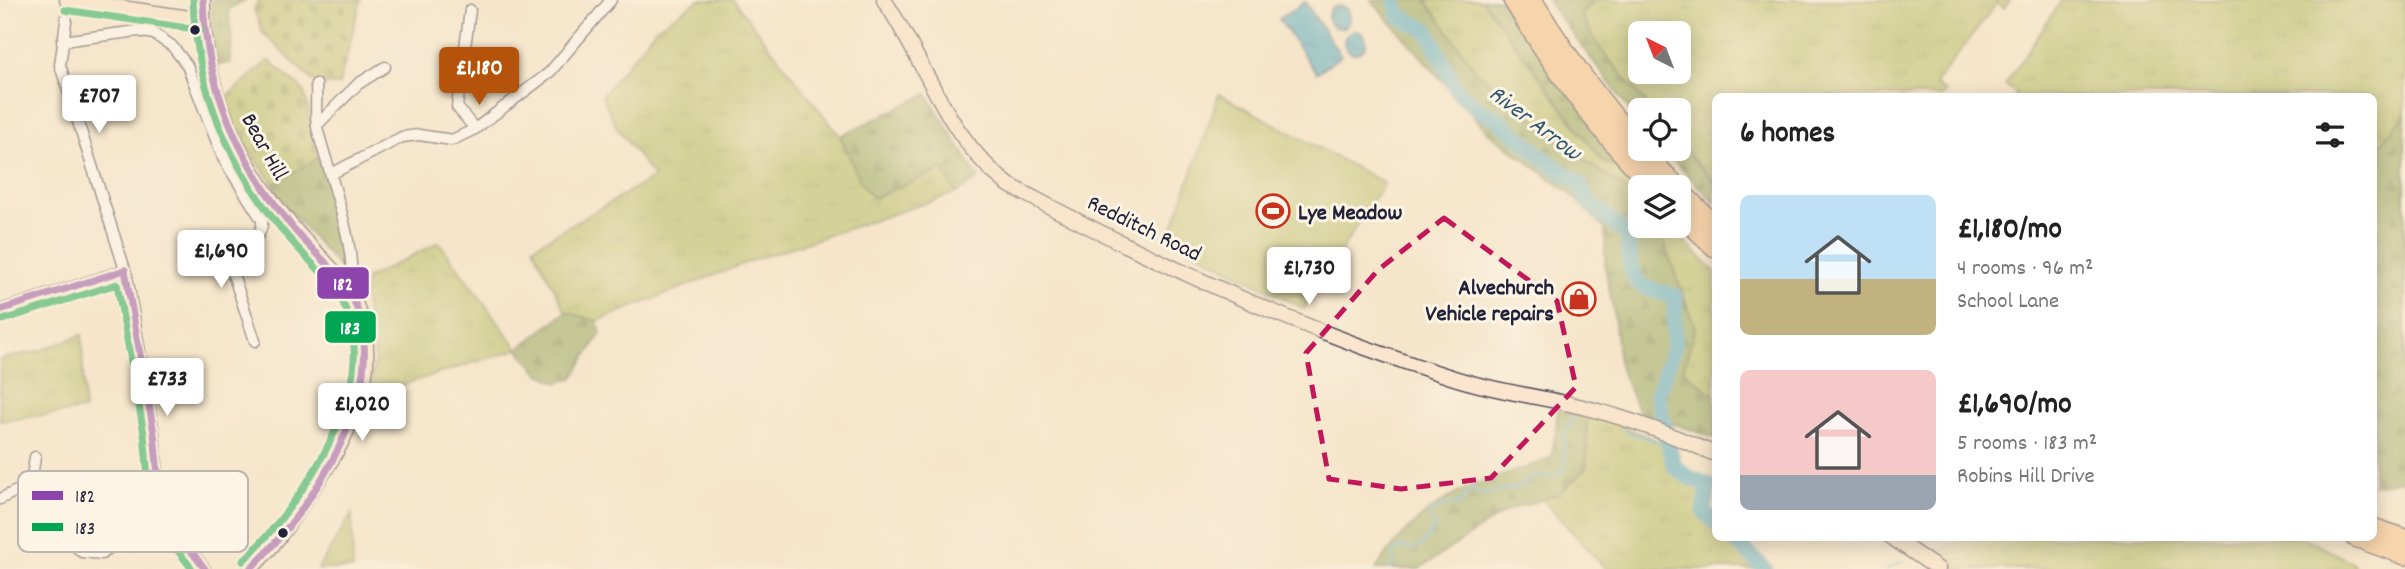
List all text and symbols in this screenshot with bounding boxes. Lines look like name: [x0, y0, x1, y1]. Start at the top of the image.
north arrow: [1628, 21, 1690, 84]
map controls: [1628, 21, 1691, 238]
unlabelled marker: [188, 23, 202, 37]
pin: £1,180: [422, 48, 536, 107]
text: £1,180: [455, 53, 503, 86]
pin: £707: [58, 76, 140, 135]
water label: River Arrow: [1481, 78, 1589, 171]
text: £707: [78, 81, 120, 114]
button: locate: [1628, 98, 1691, 161]
street label: Bear Hill: [231, 108, 295, 188]
text: 6 homes: [1740, 114, 1835, 157]
icon: filters: [2311, 116, 2349, 154]
button: layers: [1628, 175, 1691, 238]
street label: Redditch Road: [1081, 188, 1206, 272]
sports icon: Lye Meadow: [1254, 192, 1292, 230]
place label: Lye Meadow: [1298, 198, 1403, 231]
text: £1,180/mo: [1957, 210, 2062, 253]
icon: home: [1796, 223, 1880, 307]
pin: £1,690: [164, 230, 278, 290]
text: £1,690: [193, 236, 249, 269]
pin: £1,730: [1252, 247, 1366, 307]
text: £1,730: [1283, 253, 1335, 286]
text: 4 rooms · 96 m²: [1957, 253, 2093, 286]
line badge: 182: [316, 266, 370, 300]
text: 182: [333, 273, 353, 300]
place label: Alvechurch Vehicle repairs: [1425, 273, 1554, 332]
shop icon: Alvechurch Vehicle repairs: [1560, 280, 1598, 318]
text: School Lane: [1957, 286, 2059, 319]
line badge: 183: [324, 310, 377, 344]
text: 183: [340, 317, 360, 344]
pin: £733: [126, 358, 208, 418]
text: £733: [147, 364, 187, 397]
pin: £1,020: [305, 384, 419, 443]
text: £1,690/mo: [1957, 385, 2072, 428]
text: £1,020: [334, 389, 390, 422]
icon: home: [1796, 398, 1880, 482]
text: 5 rooms · 183 m²: [1957, 428, 2097, 461]
text: Robins Hill Drive: [1957, 461, 2095, 494]
legend: [18, 471, 248, 552]
text: 182: [75, 485, 95, 512]
text: 183: [75, 517, 95, 544]
unlabelled marker: [276, 526, 290, 540]

